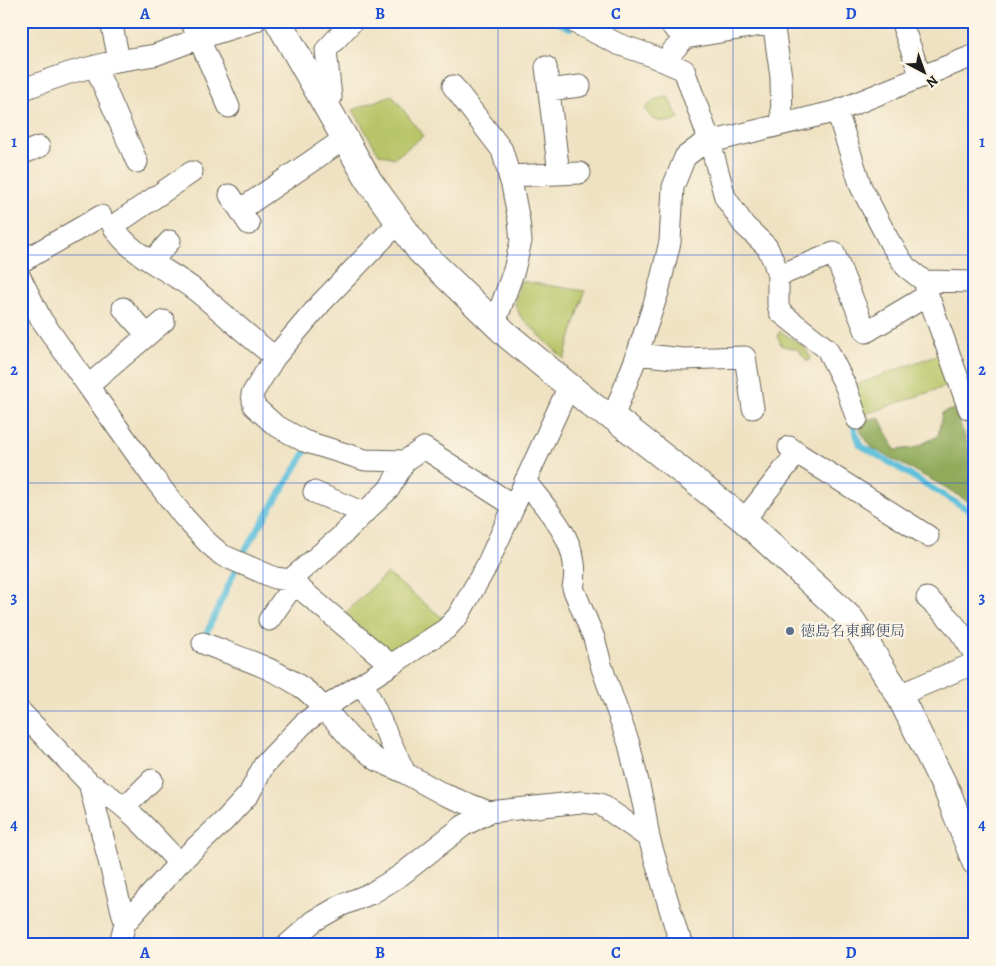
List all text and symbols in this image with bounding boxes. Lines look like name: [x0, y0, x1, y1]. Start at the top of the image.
text: A: [139, 3, 151, 25]
text: B: [375, 3, 385, 25]
text: C: [611, 3, 621, 25]
text: D: [845, 3, 857, 25]
north arrow: [898, 48, 948, 98]
text: N: [922, 71, 942, 92]
text: 1: [11, 131, 17, 153]
text: 1: [979, 131, 985, 153]
text: 2: [10, 359, 18, 381]
text: 2: [978, 359, 986, 381]
text: 3: [11, 587, 18, 609]
text: 3: [979, 587, 986, 609]
place label: 徳島名東郵便局: [800, 621, 905, 641]
marker: 徳島名東郵便局: [784, 625, 796, 637]
text: 4: [10, 814, 18, 836]
text: 4: [978, 814, 986, 836]
text: A: [139, 942, 151, 964]
text: B: [375, 942, 385, 964]
text: C: [611, 942, 621, 964]
text: D: [845, 942, 857, 964]

